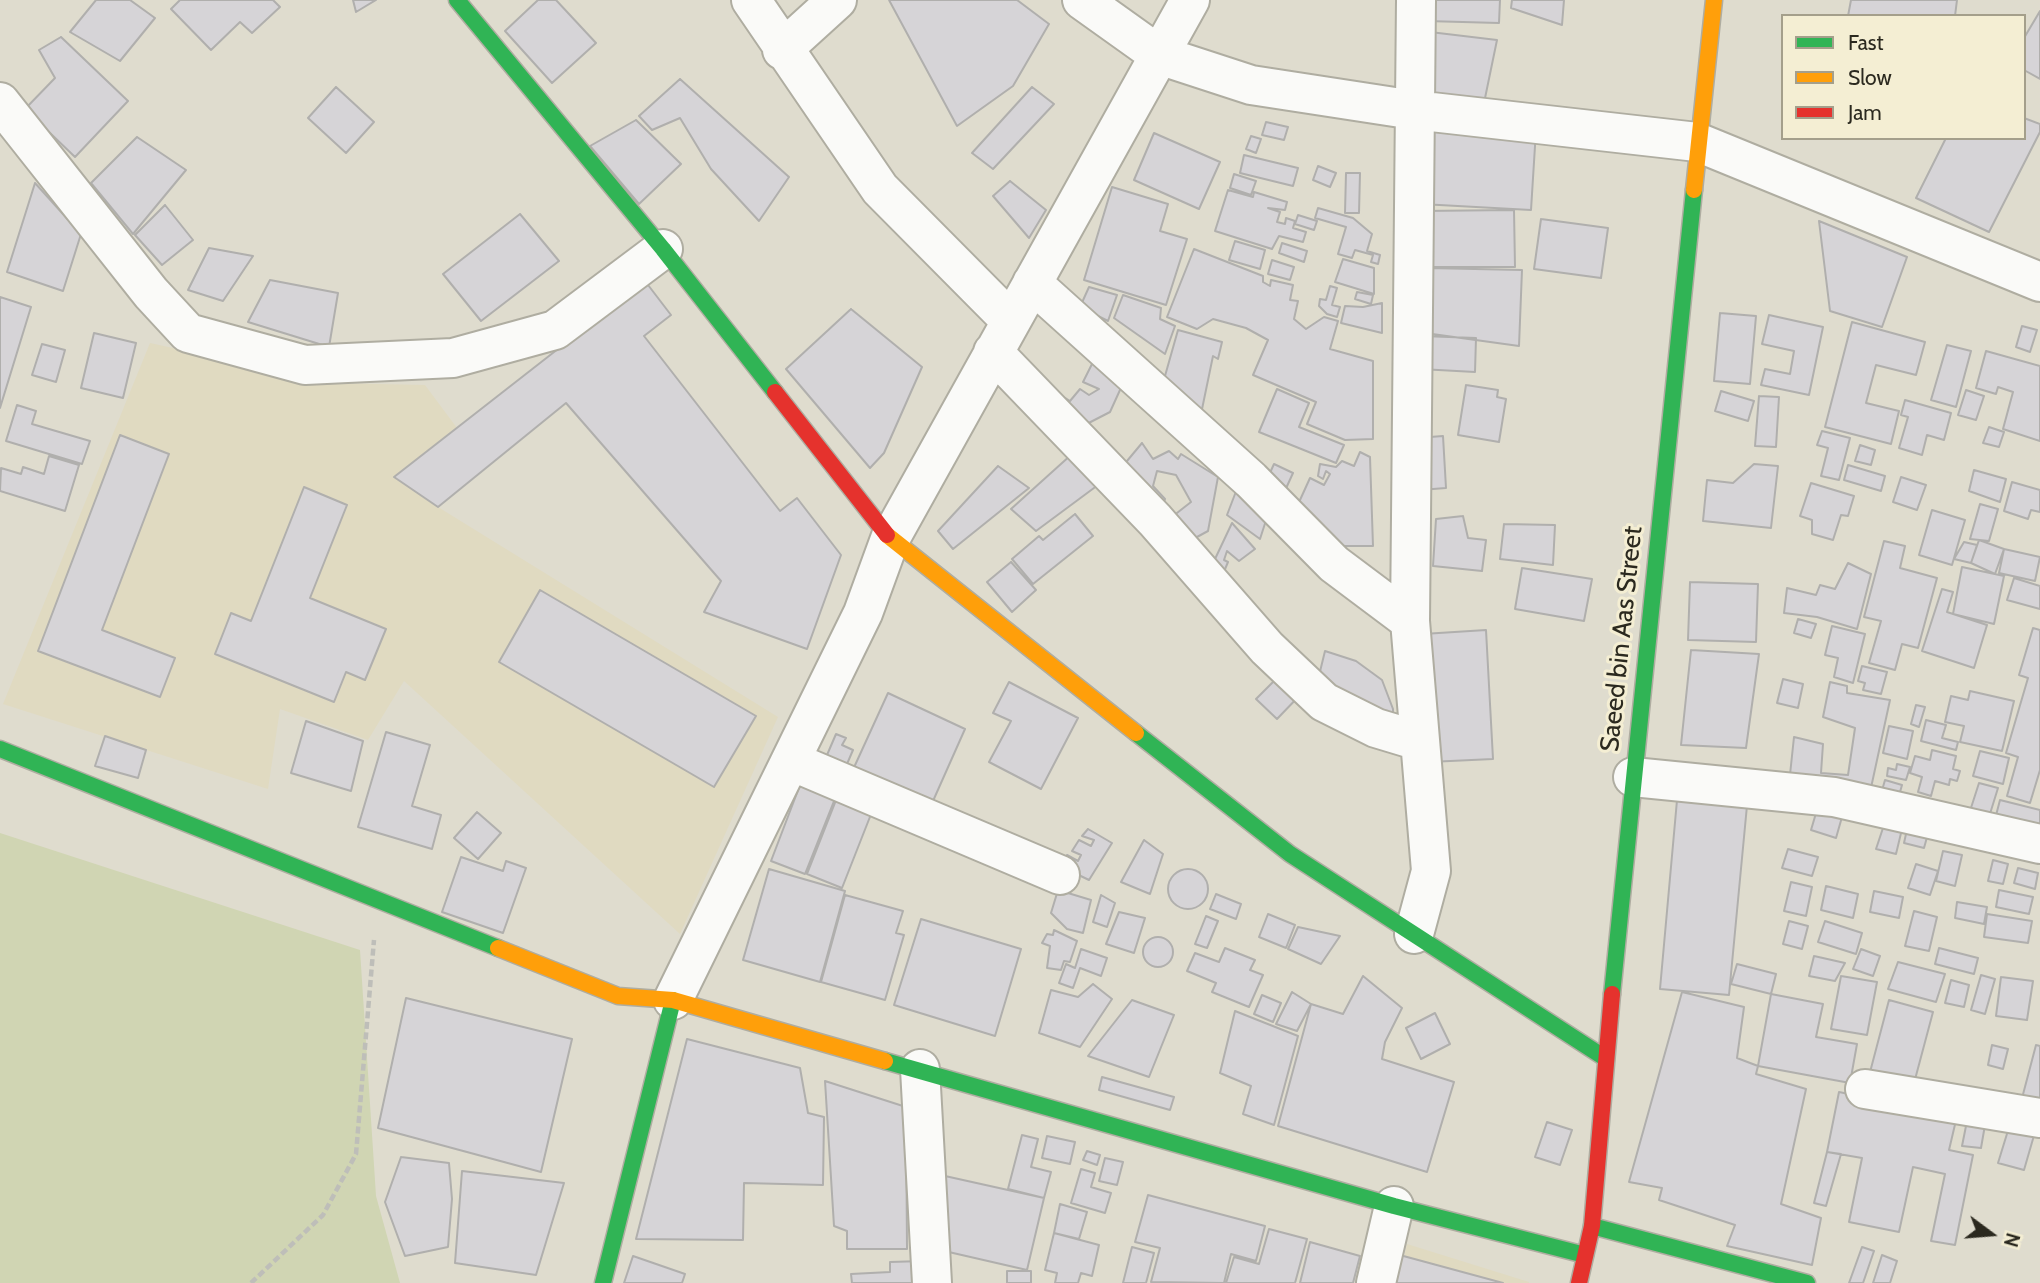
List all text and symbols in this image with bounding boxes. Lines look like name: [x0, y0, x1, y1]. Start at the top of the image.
legend: [1781, 14, 2026, 140]
text: Fast: [1848, 30, 1884, 55]
text: Slow: [1848, 65, 1892, 90]
text: Jam: [1848, 100, 1882, 125]
street label: Saeed bin Aas Street: [1595, 525, 1649, 753]
north arrow: [1956, 1199, 2026, 1269]
text: N: [1999, 1230, 2025, 1250]

